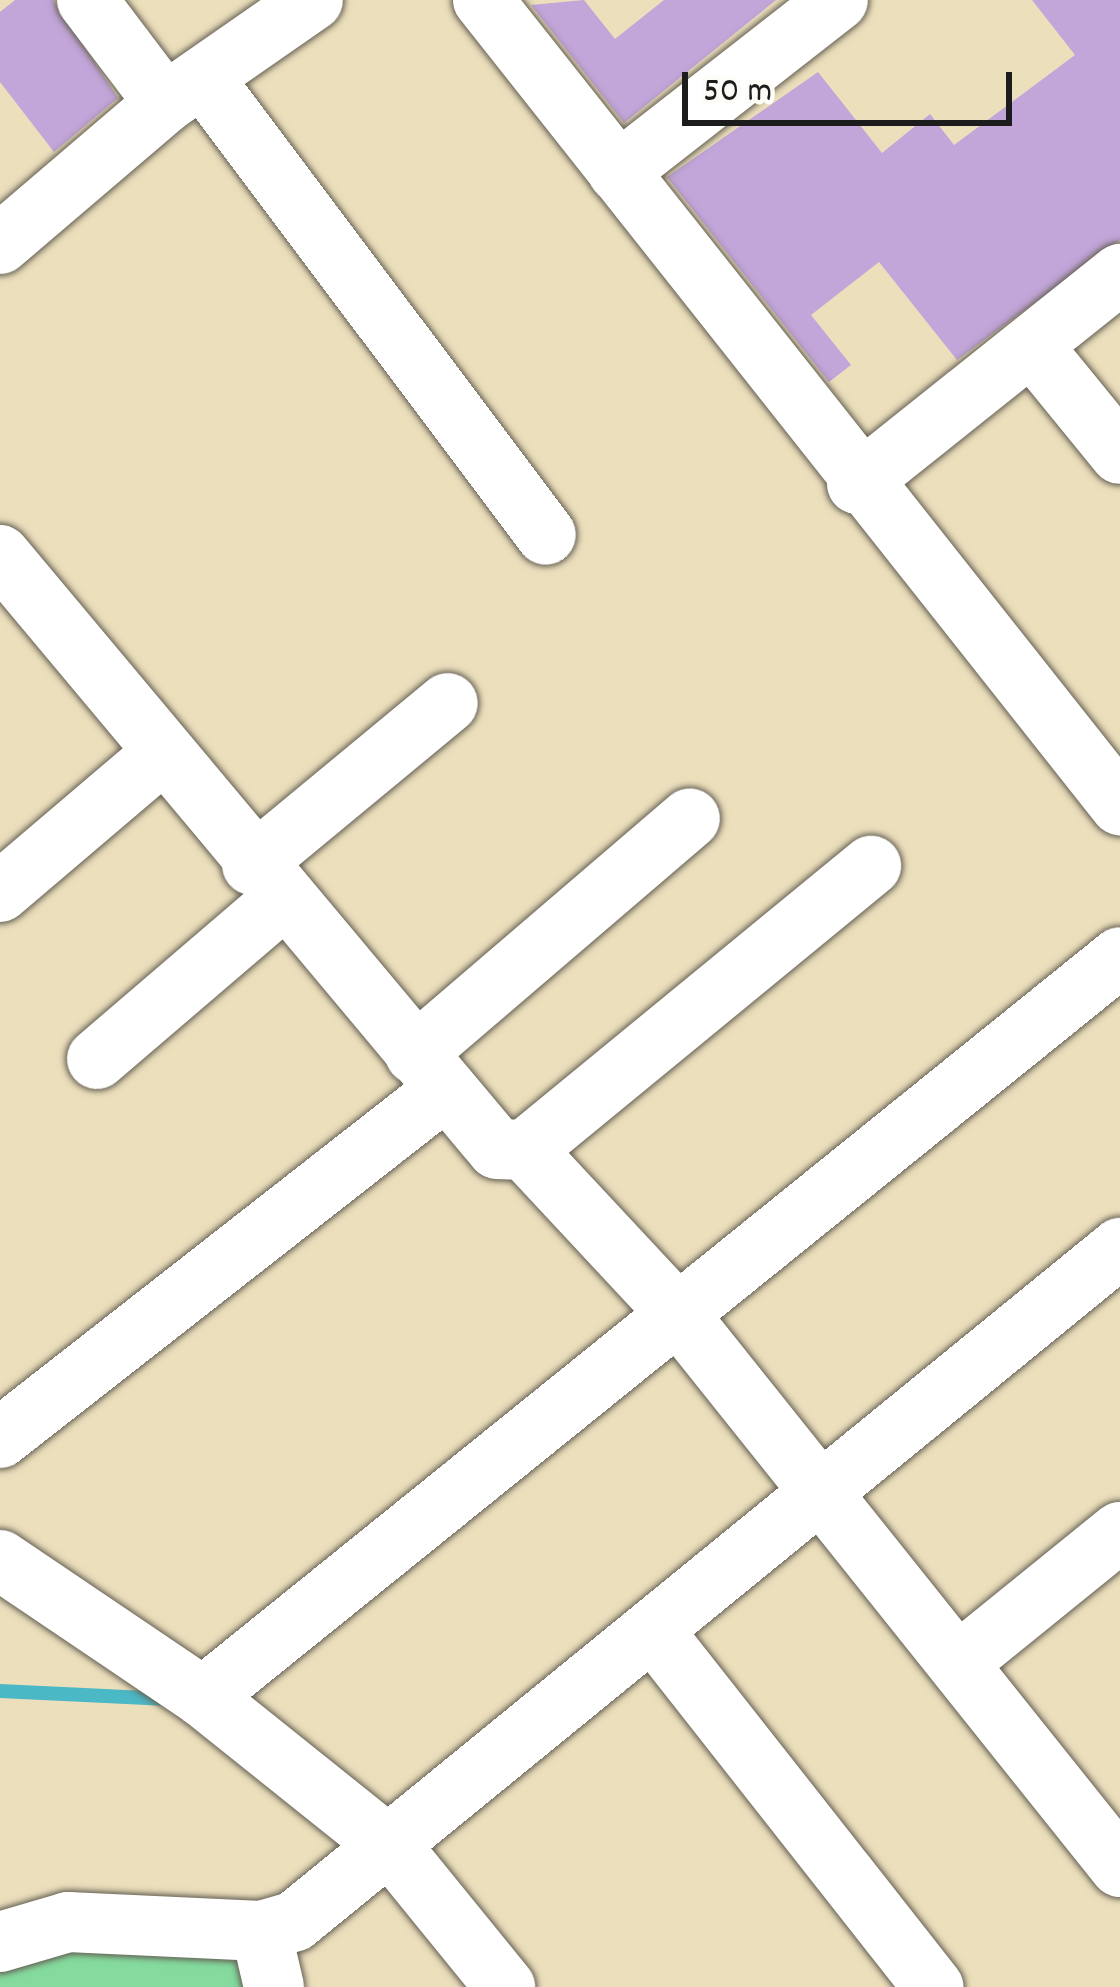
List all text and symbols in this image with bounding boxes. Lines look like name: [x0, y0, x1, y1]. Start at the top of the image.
scale bar: [688, 48, 1018, 122]
text: 50 m: [703, 67, 772, 119]

